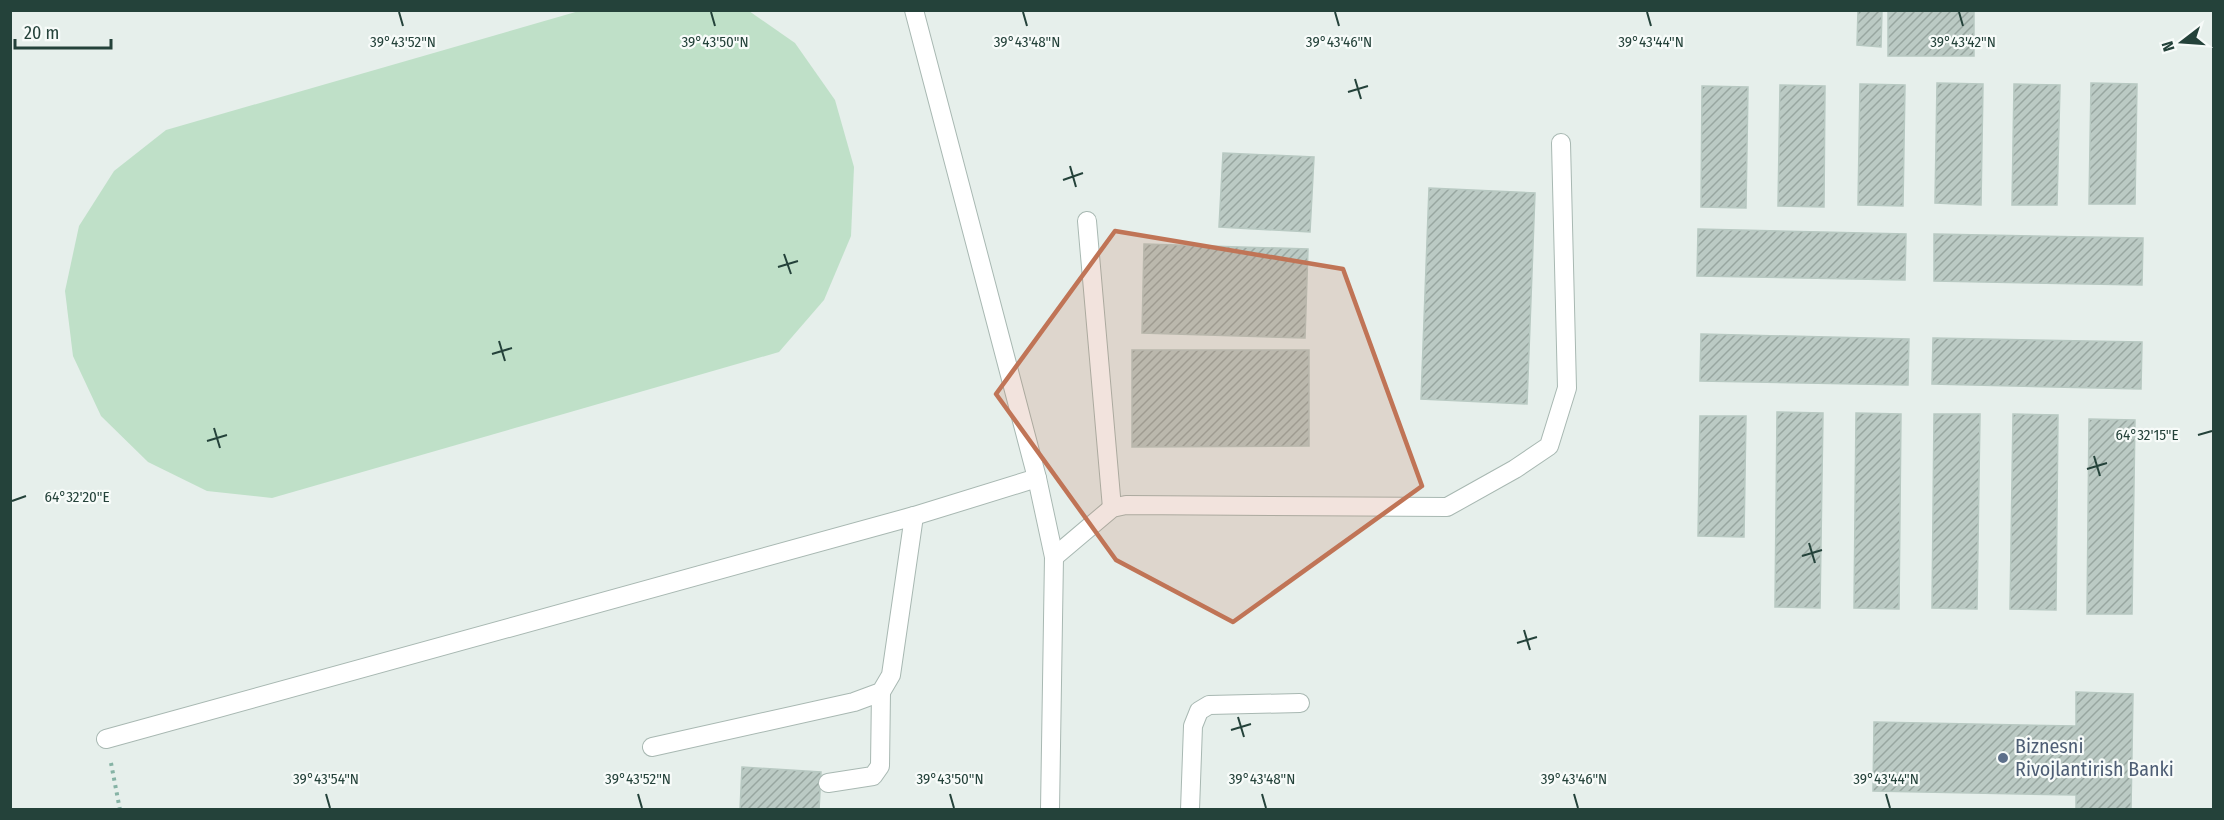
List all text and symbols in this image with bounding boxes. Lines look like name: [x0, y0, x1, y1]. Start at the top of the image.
scale bar: [15, 12, 111, 50]
north arrow: [2152, 12, 2212, 72]
text: 20 m: [24, 22, 59, 44]
text: 39°43'52"N: [370, 33, 436, 51]
text: 39°43'50"N: [681, 33, 749, 51]
text: 39°43'48"N: [994, 33, 1060, 51]
text: 39°43'46"N: [1306, 33, 1372, 51]
text: 39°43'44"N: [1618, 33, 1684, 51]
text: 39°43'42"N: [1930, 33, 1996, 51]
text: N: [2158, 39, 2179, 54]
text: 64°32'15"E: [2115, 426, 2179, 444]
text: 64°32'20"E: [44, 488, 110, 506]
place label: Biznesni Rivojlantirish Banki: [2015, 734, 2174, 781]
marker: Biznesni Rivojlantirish Banki: [1996, 751, 2010, 765]
text: 39°43'54"N: [293, 770, 359, 788]
text: 39°43'52"N: [605, 770, 671, 788]
text: 39°43'50"N: [916, 770, 984, 788]
text: 39°43'48"N: [1229, 770, 1295, 788]
text: 39°43'46"N: [1541, 770, 1607, 788]
text: 39°43'44"N: [1853, 770, 1919, 788]

